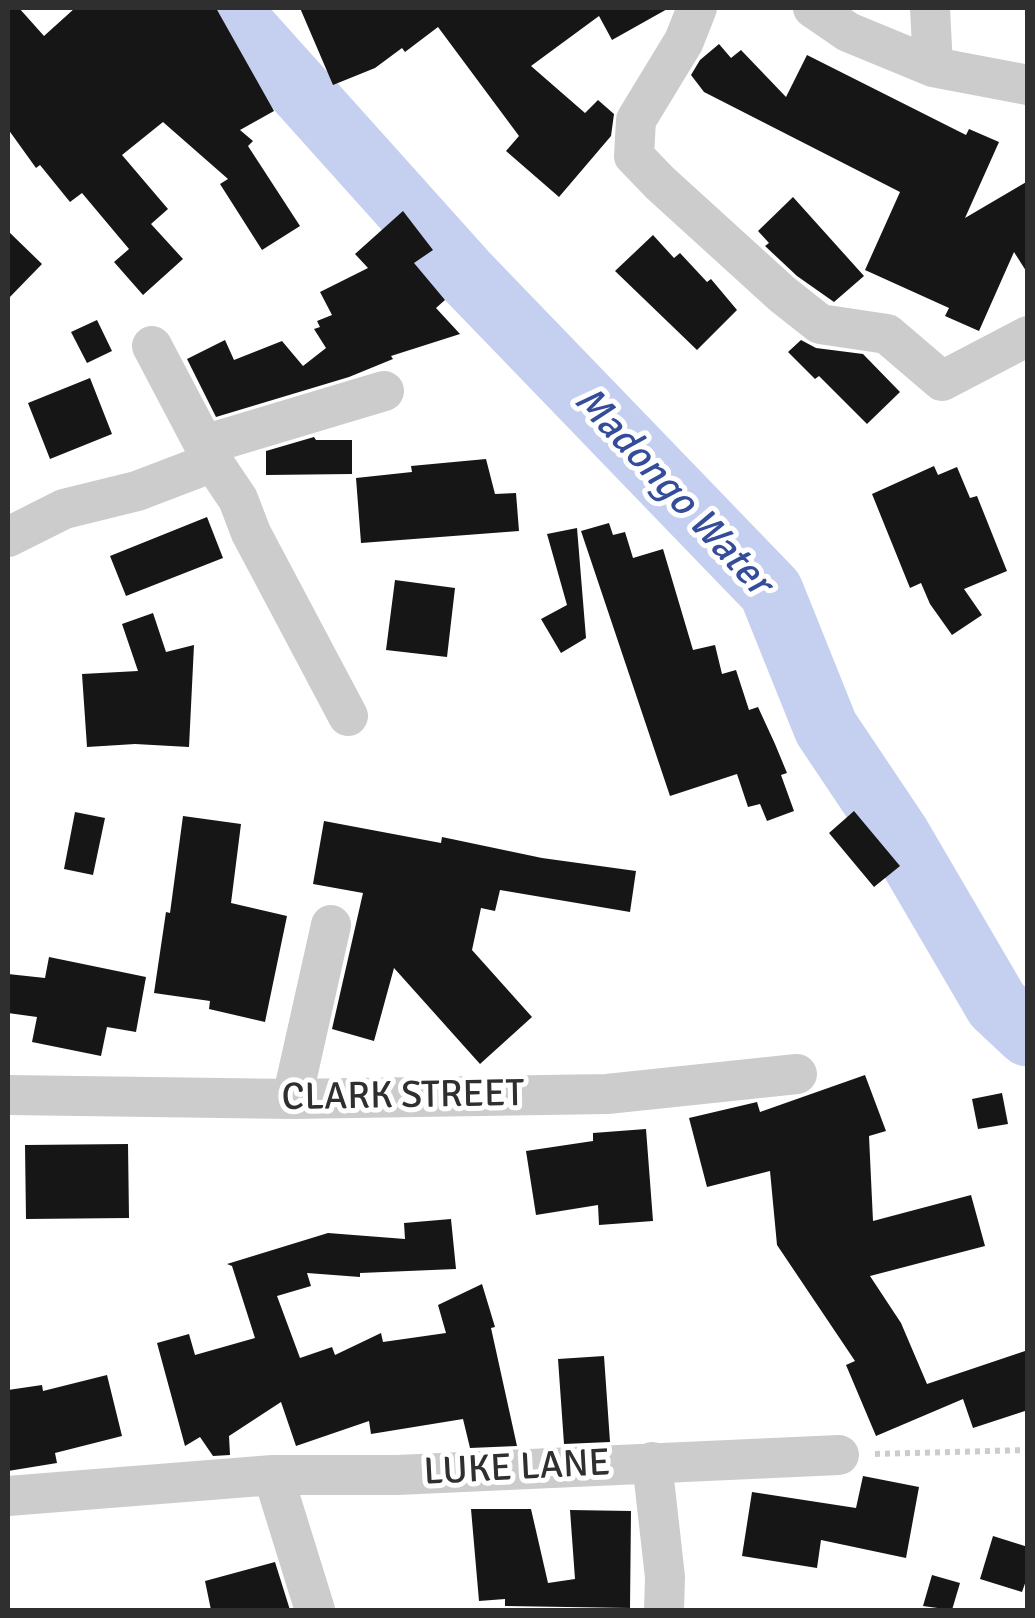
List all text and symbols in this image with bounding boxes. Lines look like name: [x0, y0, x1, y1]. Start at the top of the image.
water label: Madongo Water: [563, 378, 781, 606]
street label: CLARK STREET: [281, 1072, 525, 1122]
street label: LUKE LANE: [423, 1441, 611, 1497]

